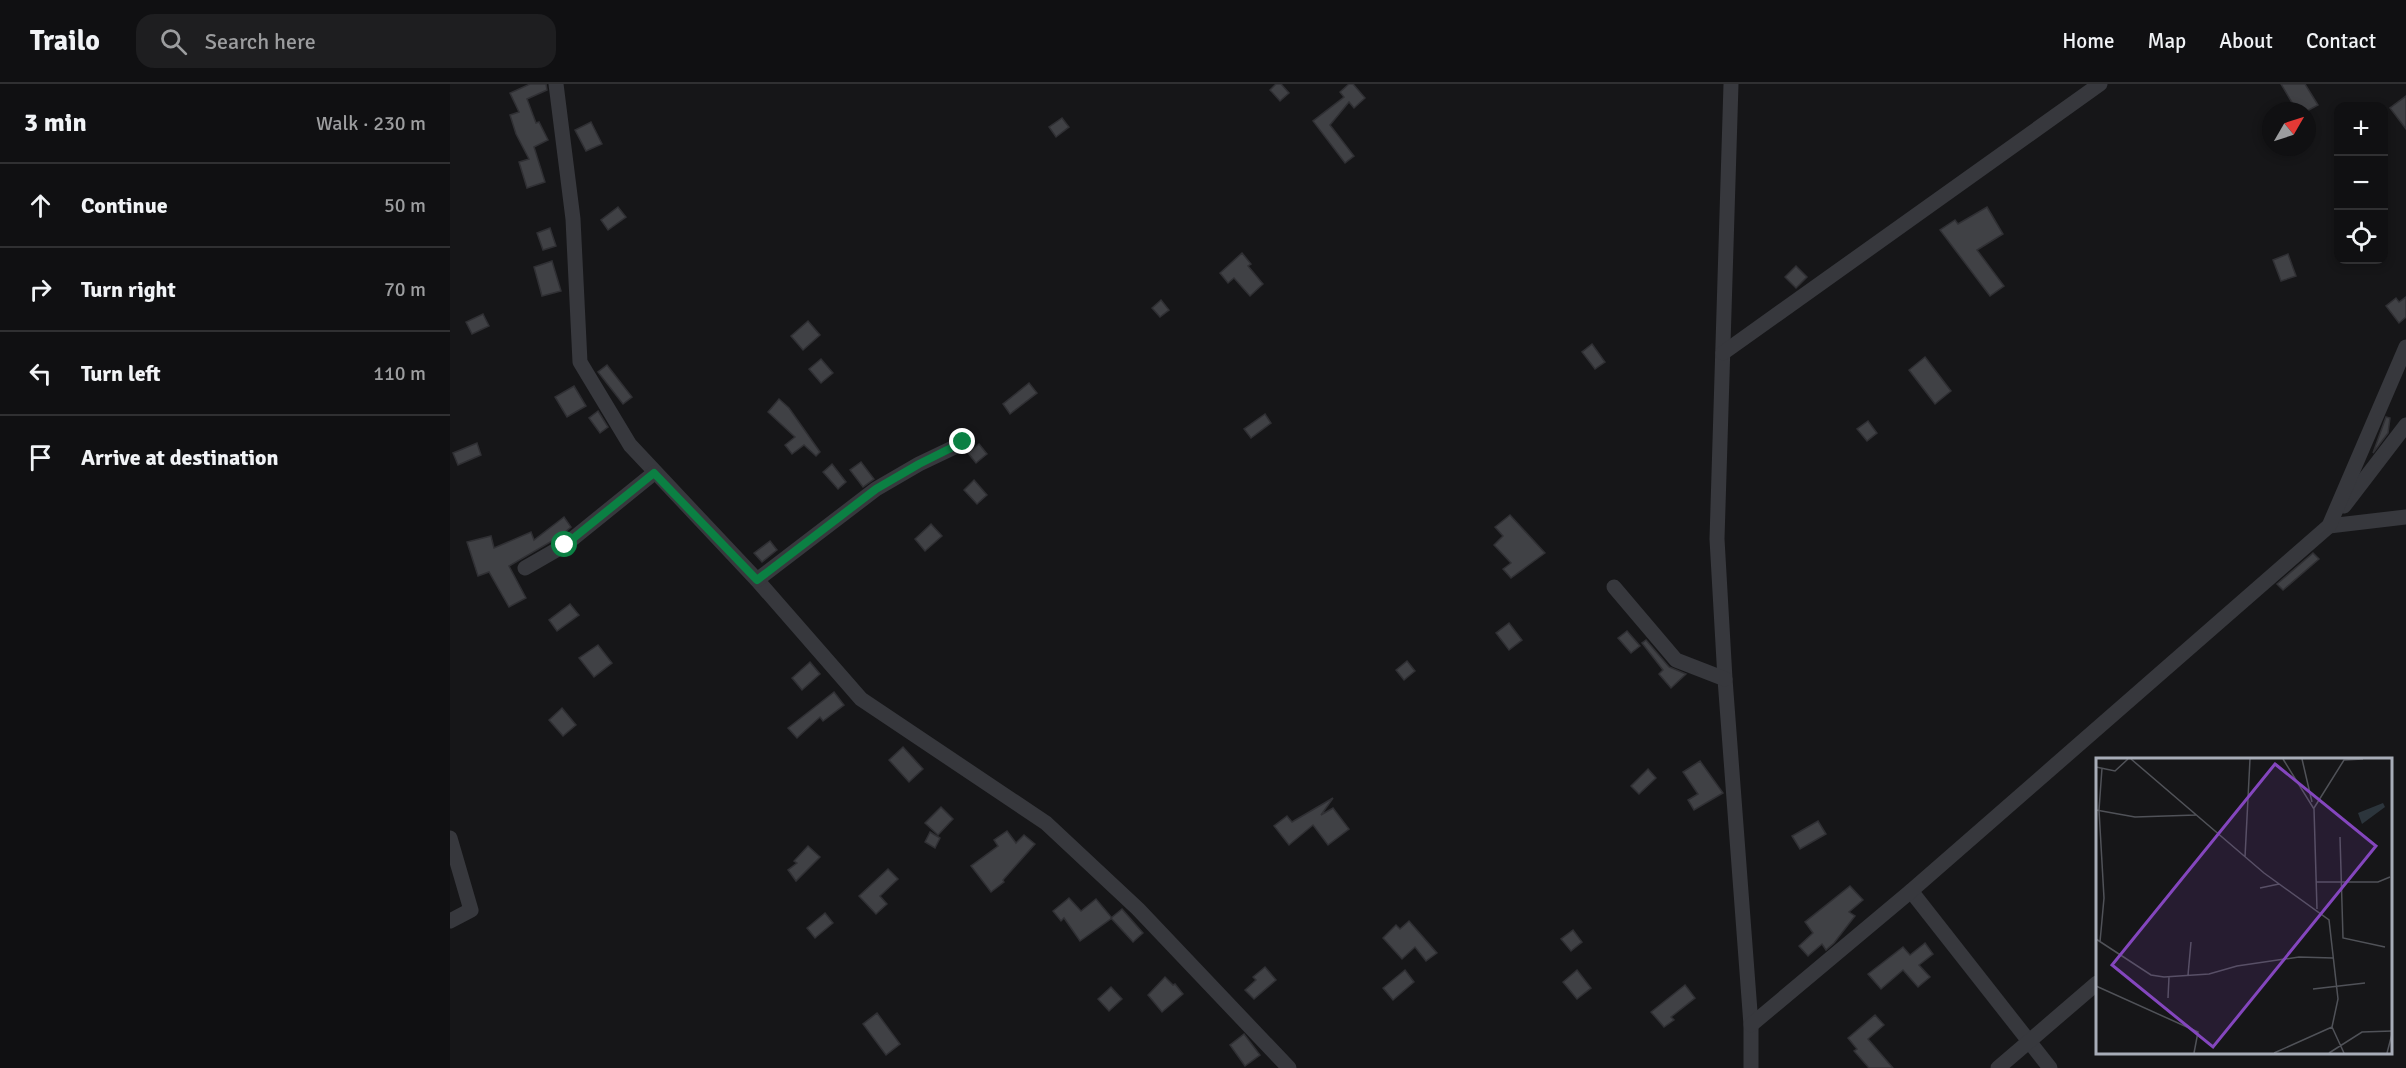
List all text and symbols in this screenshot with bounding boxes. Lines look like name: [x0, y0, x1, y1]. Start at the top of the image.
search box: [136, 14, 556, 68]
text: Trailo: [30, 24, 100, 58]
icon: search: [157, 25, 190, 58]
text: Search here: [205, 28, 316, 55]
text: Home: [2062, 28, 2115, 54]
text: Map: [2148, 28, 2186, 54]
text: About: [2219, 28, 2273, 54]
text: Contact: [2306, 28, 2376, 54]
north arrow: [2262, 102, 2316, 156]
map controls: [2334, 102, 2388, 264]
button: +: [2334, 102, 2388, 156]
text: 3 min: [24, 107, 87, 139]
text: Walk · 230 m: [316, 111, 426, 136]
button: −: [2334, 156, 2388, 210]
icon: ahead: [24, 189, 57, 222]
text: Continue: [81, 192, 168, 219]
text: 50 m: [384, 193, 426, 218]
button: locate: [2334, 210, 2388, 264]
icon: right: [24, 273, 57, 306]
text: Turn right: [81, 276, 176, 303]
text: 70 m: [384, 277, 426, 302]
icon: left: [24, 357, 57, 390]
text: Turn left: [81, 360, 161, 387]
text: 110 m: [373, 361, 426, 386]
route end: [949, 428, 975, 454]
icon: arrive: [24, 441, 57, 474]
text: Arrive at destination: [81, 444, 278, 471]
route start: [551, 531, 577, 557]
inset map: [2096, 758, 2391, 1053]

